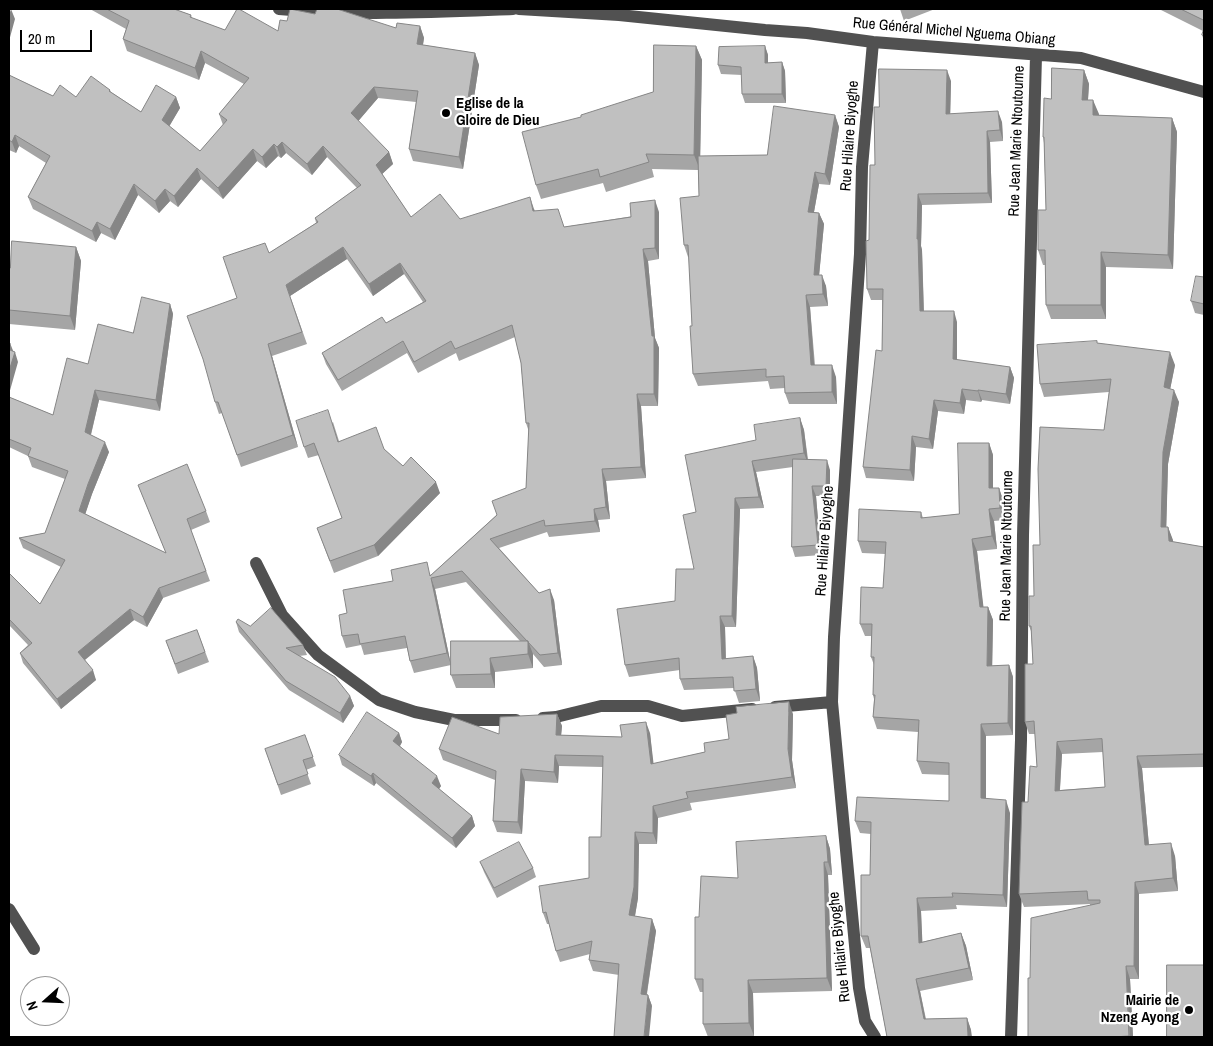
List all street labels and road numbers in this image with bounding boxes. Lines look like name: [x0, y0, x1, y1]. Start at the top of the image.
street label: Rue Général Michel Nguema Obiang: [852, 14, 1056, 50]
street label: Rue Jean Marie Ntoutoume: [1005, 65, 1029, 217]
street label: Rue Hilaire Biyoghe: [837, 80, 863, 192]
street label: Rue Jean Marie Ntoutoume: [997, 470, 1017, 622]
street label: Rue Hilaire Biyoghe: [812, 485, 838, 597]
street label: Rue Hilaire Biyoghe: [825, 891, 855, 1003]

